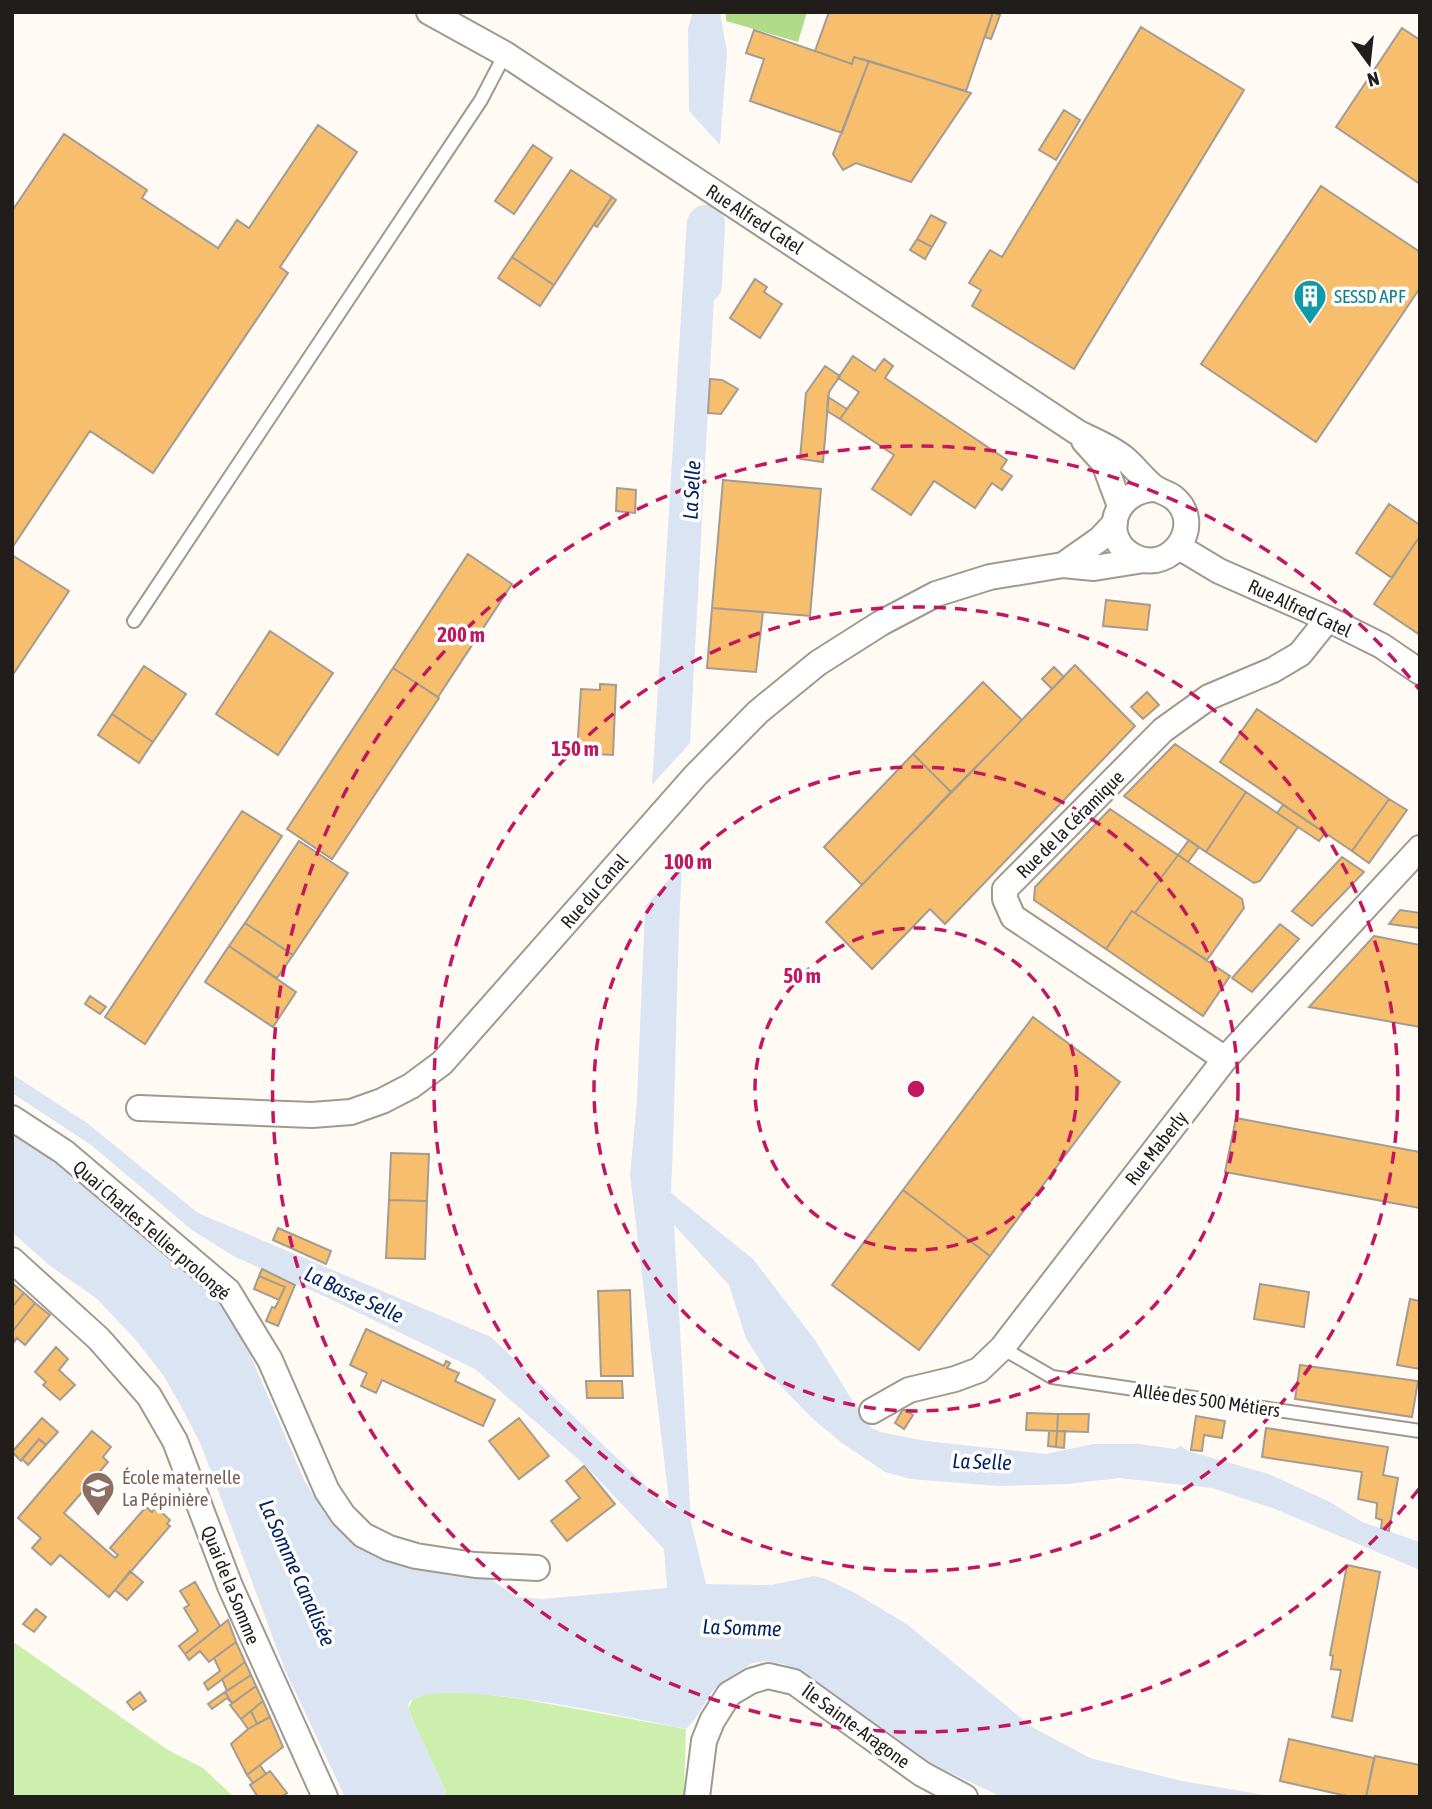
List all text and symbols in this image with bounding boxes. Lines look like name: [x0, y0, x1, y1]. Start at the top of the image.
north arrow: [1334, 28, 1404, 98]
text: N: [1365, 67, 1382, 91]
street label: Rue Alfred Catel: [702, 179, 808, 259]
building icon: SESSD APF: [1291, 277, 1329, 326]
place label: SESSD APF: [1334, 285, 1406, 307]
water label: La Selle: [677, 460, 705, 520]
street label: Rue Alfred Catel: [1245, 574, 1355, 642]
text: 200 m: [437, 622, 485, 646]
text: 150 m: [551, 736, 599, 760]
street label: Rue de la Céramique: [1012, 766, 1128, 882]
street label: Rue du Canal: [556, 849, 632, 933]
text: 100 m: [664, 849, 712, 873]
text: 50 m: [783, 963, 821, 987]
centre of rings: [904, 1077, 928, 1101]
street label: Rue Maberly: [1120, 1107, 1192, 1189]
street label: Quai Charles Tellier prolongé: [69, 1156, 235, 1304]
water label: La Basse Selle: [301, 1261, 408, 1327]
street label: Allée des 500 Métiers: [1132, 1379, 1282, 1421]
water label: La Selle: [952, 1448, 1012, 1474]
place label: École maternelle La Pépinière: [122, 1466, 241, 1510]
school or university icon: École maternelle La Pépinière: [79, 1469, 117, 1518]
water label: La Somme Canalisée: [255, 1496, 341, 1650]
street label: Quai de la Somme: [197, 1523, 265, 1647]
water label: La Somme: [702, 1614, 782, 1640]
street label: Île Sainte-Aragone: [798, 1680, 914, 1772]

